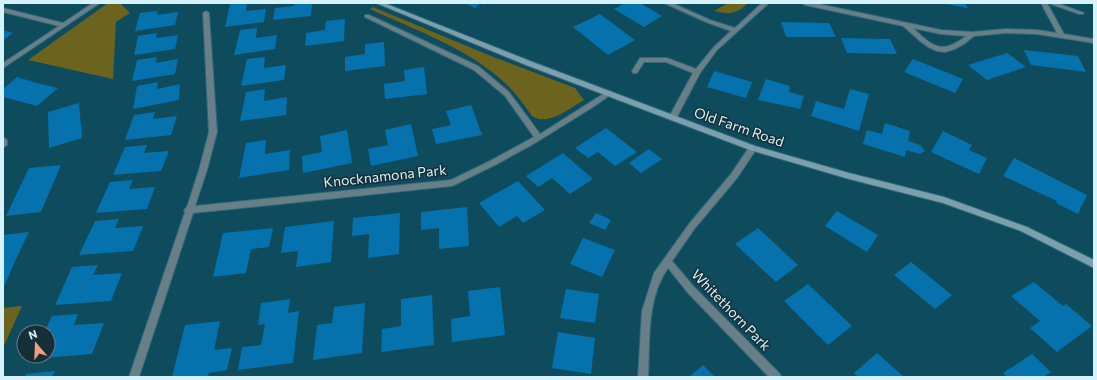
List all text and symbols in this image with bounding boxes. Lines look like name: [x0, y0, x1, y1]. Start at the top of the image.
street label: Old Farm Road: [692, 103, 786, 150]
street label: Knocknamona Park: [323, 161, 448, 190]
street label: Whitethorn Park: [688, 265, 775, 354]
north arrow: [16, 324, 56, 364]
text: N: [27, 327, 39, 342]

